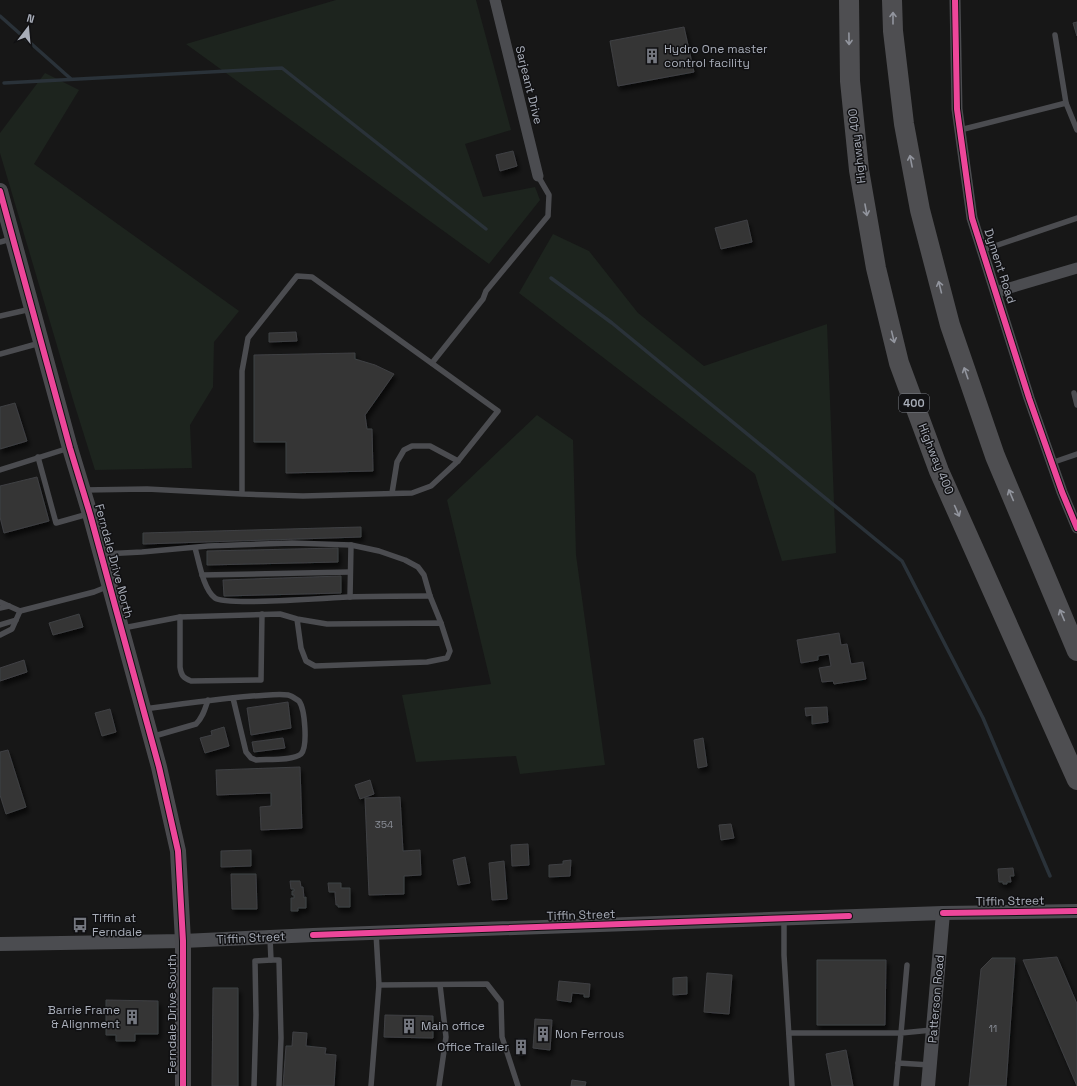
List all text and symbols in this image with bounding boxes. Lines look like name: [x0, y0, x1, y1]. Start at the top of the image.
north arrow: [8, 8, 48, 48]
text: N: [25, 11, 36, 26]
one-way arrow: [889, 12, 896, 25]
one-way arrow: [846, 32, 853, 45]
place label: Hydro One master control facility: [664, 41, 768, 71]
street label: Sarjeant Drive: [512, 44, 546, 126]
building icon: Hydro One master control facility: [643, 47, 661, 65]
street label: Highway 400: [844, 108, 870, 184]
one-way arrow: [906, 155, 914, 168]
one-way arrow: [862, 203, 870, 216]
street label: Dyment Road: [980, 226, 1020, 306]
one-way arrow: [936, 281, 943, 294]
one-way arrow: [890, 330, 897, 343]
one-way arrow: [962, 368, 970, 380]
road number: 400: [899, 394, 929, 412]
street label: Highway 400: [914, 421, 958, 497]
one-way arrow: [1007, 490, 1015, 502]
street label: Ferndale Drive North: [91, 502, 137, 620]
one-way arrow: [954, 505, 961, 517]
one-way arrow: [1058, 610, 1065, 622]
house number: 354: [375, 818, 393, 831]
street label: Tiffin Street: [975, 892, 1045, 910]
street label: Tiffin Street: [546, 906, 616, 924]
place label: Tiffin at Ferndale: [92, 910, 142, 940]
bus stop icon: Tiffin at Ferndale: [71, 916, 89, 934]
street label: Tiffin Street: [216, 928, 286, 948]
street label: Ferndale Drive South: [164, 954, 180, 1074]
street label: Patterson Road: [924, 954, 948, 1044]
place label: Barrie Frame & Alignment: [48, 1002, 120, 1032]
building icon: Barrie Frame & Alignment: [123, 1008, 141, 1026]
building icon: Main office: [400, 1017, 418, 1035]
place label: Main office: [421, 1018, 485, 1034]
house number: 11: [989, 1022, 997, 1035]
building icon: Non Ferrous: [534, 1025, 552, 1043]
place label: Non Ferrous: [555, 1026, 624, 1042]
building icon: Office Trailer: [512, 1038, 530, 1056]
place label: Office Trailer: [437, 1039, 509, 1055]

